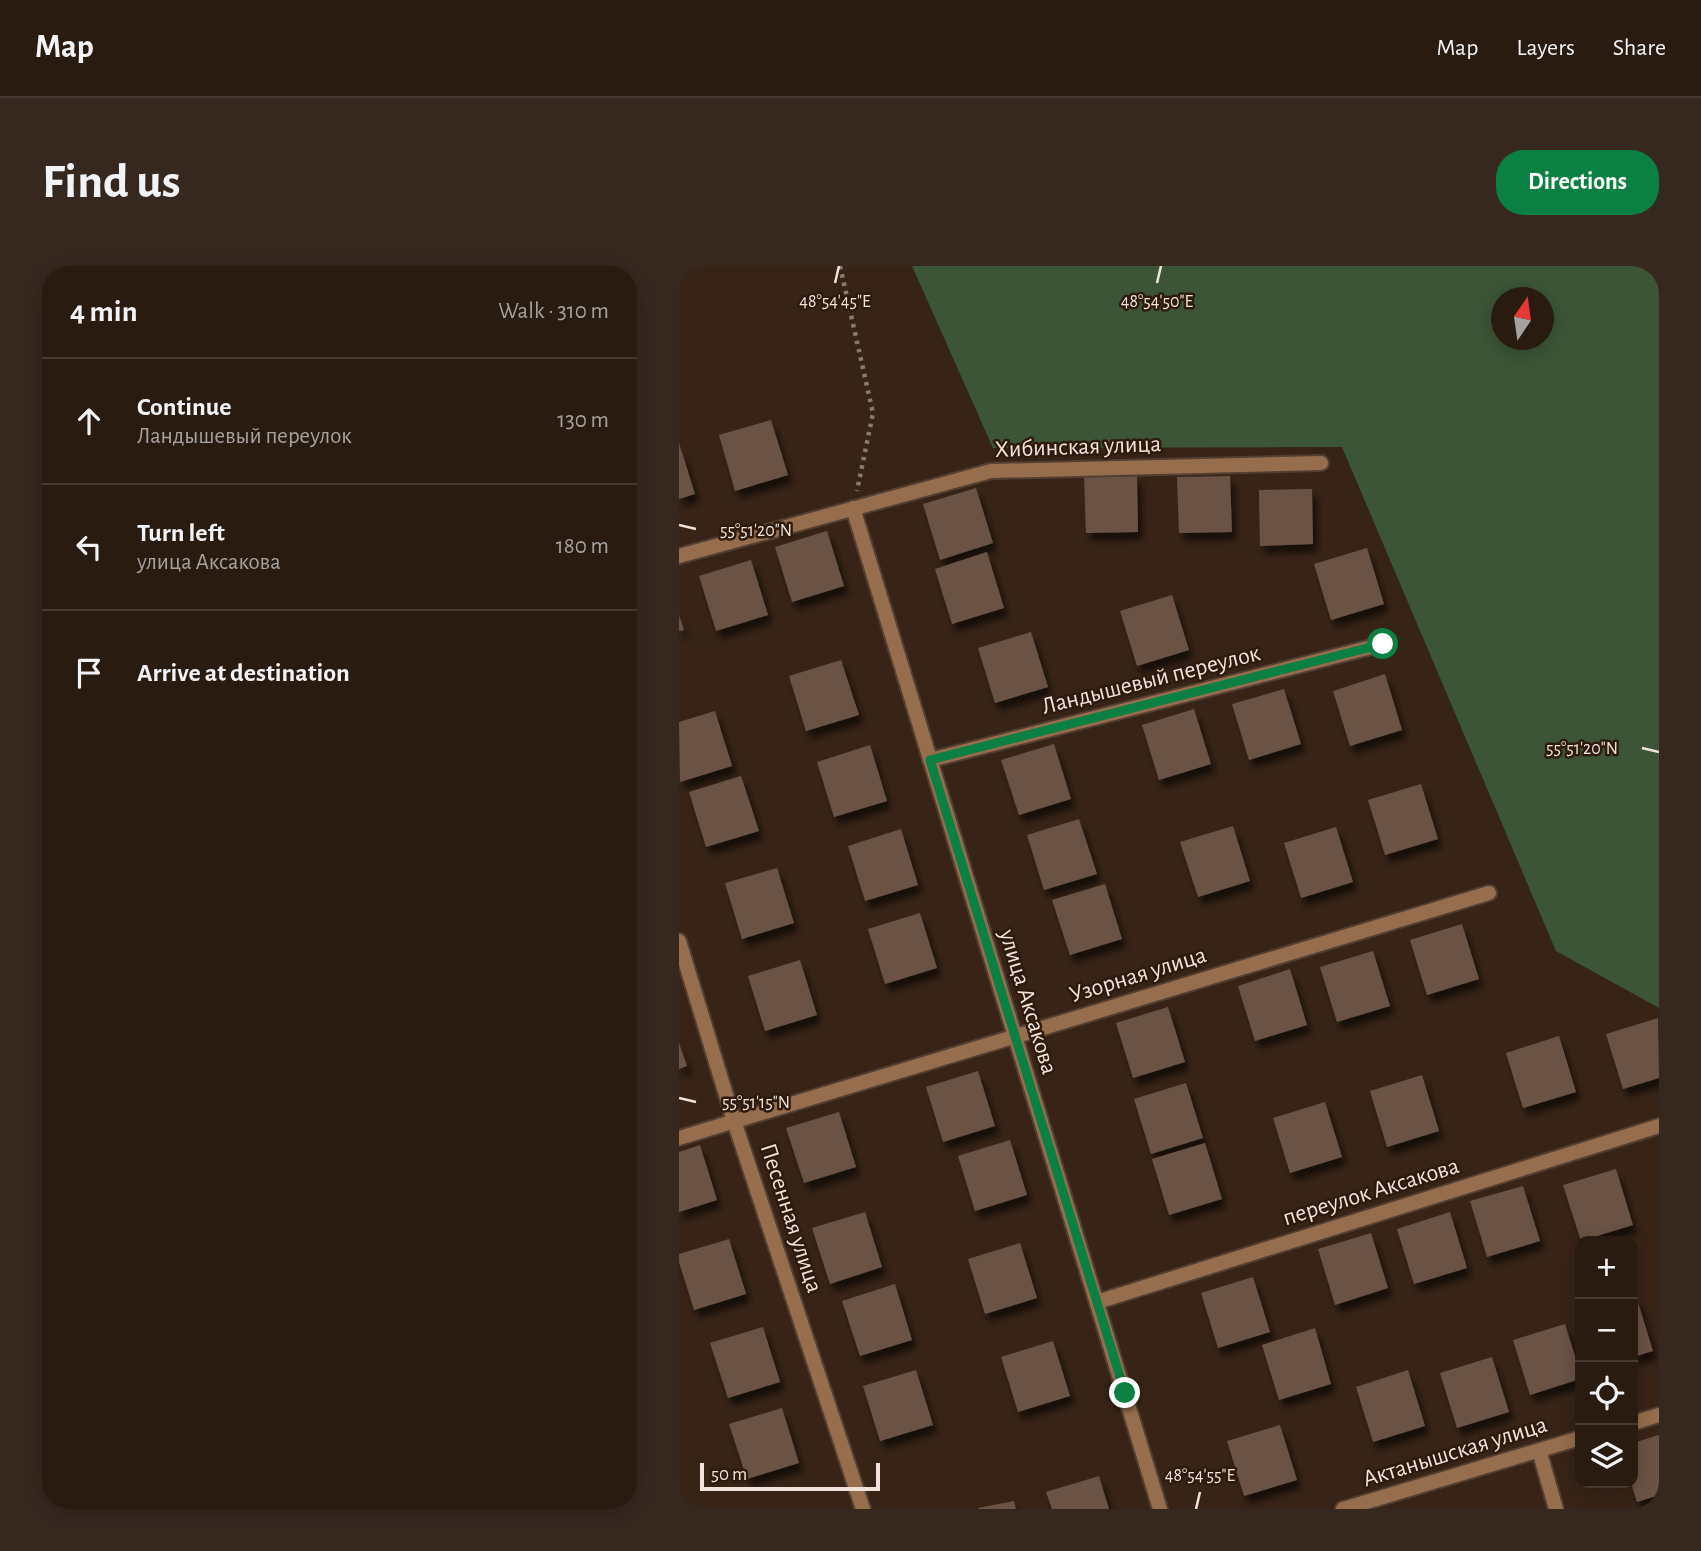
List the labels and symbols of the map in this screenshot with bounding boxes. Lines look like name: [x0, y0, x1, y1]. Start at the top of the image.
north arrow: [1491, 287, 1554, 350]
text: 48°54'45"E: [799, 293, 871, 311]
text: 48°54'50"E: [1121, 293, 1194, 311]
street label: Хибинская улица: [994, 432, 1162, 462]
text: 55°51'20"N: [720, 522, 792, 540]
route start: [1367, 628, 1398, 659]
street label: Ландышевый переулок: [1039, 641, 1263, 719]
text: 55°51'20"N: [1546, 740, 1618, 758]
street label: улица Аксакова: [994, 926, 1061, 1077]
street label: Узорная улица: [1067, 943, 1209, 1007]
text: 55°51'15"N: [722, 1094, 790, 1112]
street label: Песенная улица: [756, 1140, 826, 1296]
street label: переулок Аксакова: [1280, 1154, 1462, 1230]
route end: [1109, 1377, 1140, 1408]
street label: Актанышская улица: [1360, 1413, 1550, 1491]
scale bar: [700, 1460, 880, 1492]
text: 48°54'55"E: [1165, 1467, 1236, 1485]

